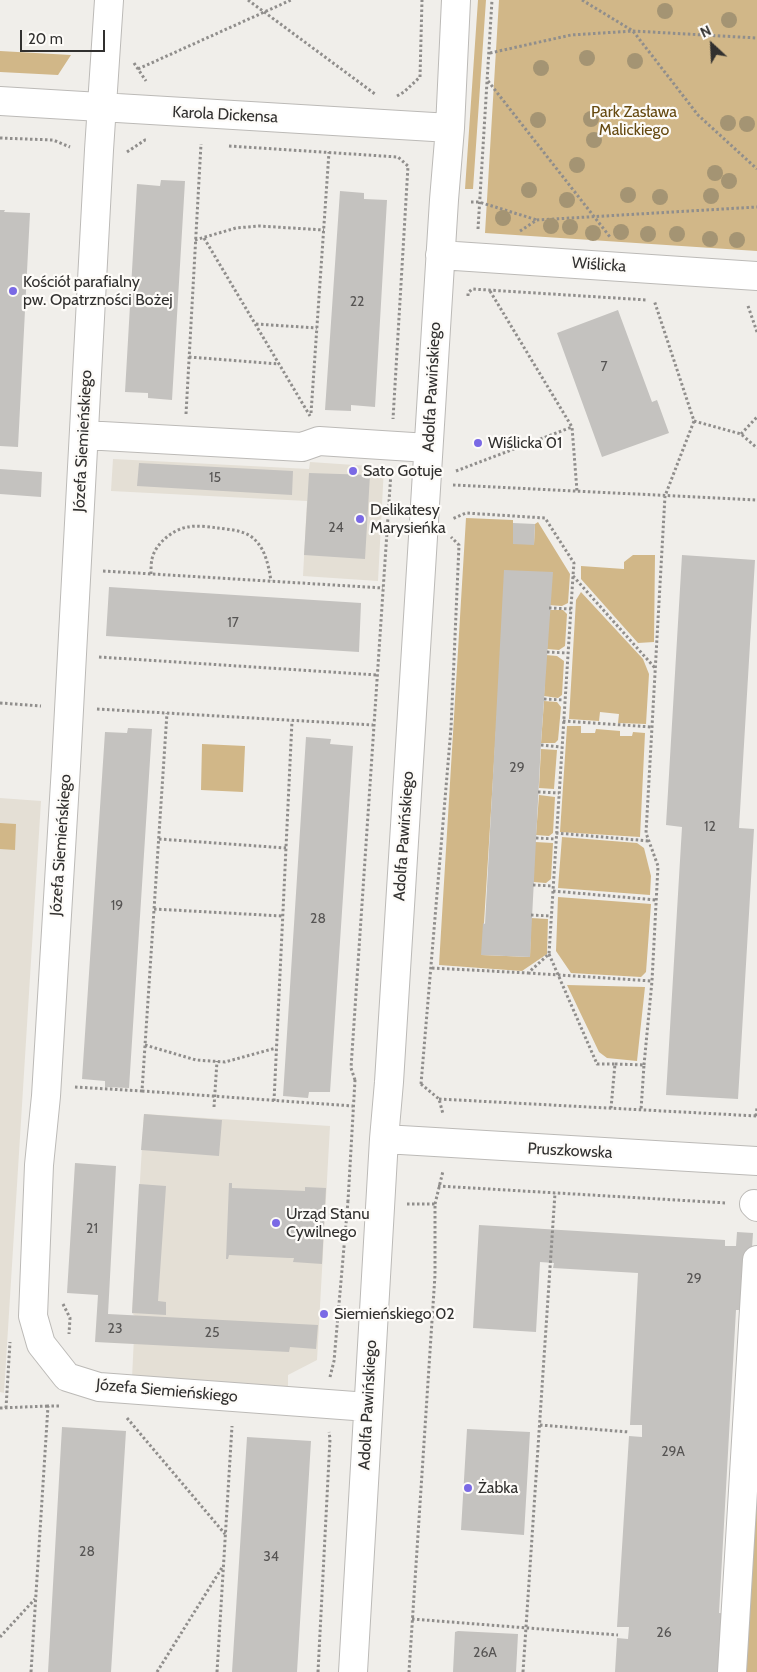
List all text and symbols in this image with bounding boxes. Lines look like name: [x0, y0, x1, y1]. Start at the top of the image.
scale bar: [22, 20, 108, 52]
north arrow: [687, 20, 737, 70]
text: N: [697, 21, 714, 42]
text: 20 m: [28, 30, 63, 48]
park label: Park Zasława Malickiego: [591, 102, 677, 140]
street label: Karola Dickensa: [172, 103, 278, 127]
street label: Wiślicka: [571, 254, 627, 276]
place label: Kościół parafialny pw. Opatrzności Bożej: [23, 272, 173, 310]
marker: Kościół parafialny pw. Opatrzności Bożej: [7, 285, 19, 297]
house number: 22: [350, 294, 364, 310]
street label: Adolfa Pawińskiego: [419, 322, 445, 452]
house number: 7: [600, 359, 608, 375]
street label: Józefa Siemieńskiego: [70, 370, 96, 512]
place label: Wiślicka 01: [488, 433, 562, 453]
marker: Wiślicka 01: [472, 437, 484, 449]
place label: Sato Gotuje: [363, 461, 442, 481]
marker: Sato Gotuje: [347, 465, 359, 477]
house number: 15: [209, 470, 221, 486]
place label: Delikatesy Marysieńka: [370, 500, 446, 538]
marker: Delikatesy Marysieńka: [354, 513, 366, 525]
house number: 24: [328, 520, 344, 536]
house number: 17: [227, 615, 239, 631]
house number: 29: [509, 760, 525, 776]
street label: Adolfa Pawińskiego: [390, 770, 418, 902]
street label: Józefa Siemieńskiego: [46, 773, 76, 917]
house number: 12: [704, 819, 716, 835]
house number: 19: [111, 898, 123, 914]
house number: 28: [310, 911, 326, 927]
street label: Pruszkowska: [527, 1139, 613, 1163]
place label: Urząd Stanu Cywilnego: [286, 1204, 370, 1242]
marker: Urząd Stanu Cywilnego: [270, 1217, 282, 1229]
house number: 21: [86, 1221, 98, 1237]
house number: 29: [686, 1271, 702, 1287]
place label: Siemieńskiego 02: [334, 1304, 455, 1324]
marker: Siemieńskiego 02: [318, 1308, 330, 1320]
house number: 23: [108, 1321, 122, 1337]
house number: 25: [205, 1325, 219, 1341]
street label: Adolfa Pawińskiego: [355, 1340, 381, 1470]
street label: Józefa Siemieńskiego: [95, 1375, 239, 1407]
house number: 29A: [661, 1444, 685, 1460]
place label: Żabka: [478, 1478, 518, 1498]
marker: Żabka: [462, 1482, 474, 1494]
house number: 28: [79, 1544, 95, 1560]
house number: 34: [263, 1549, 279, 1565]
house number: 26: [656, 1625, 672, 1641]
house number: 26A: [473, 1645, 497, 1661]

